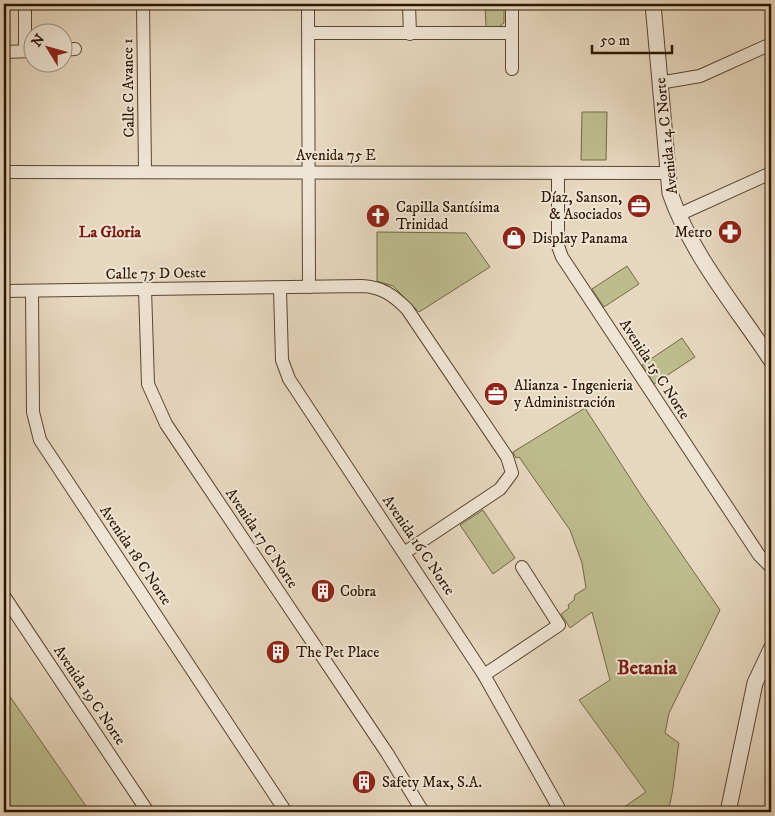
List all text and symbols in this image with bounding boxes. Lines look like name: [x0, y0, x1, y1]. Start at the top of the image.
north arrow: [22, 22, 72, 72]
scale bar: [592, 22, 672, 54]
text: N: [28, 30, 49, 51]
text: 50 m: [600, 31, 630, 50]
street label: Calle C Avance 1: [118, 38, 139, 138]
street label: Avenida 14 C Norte: [651, 77, 682, 195]
street label: Avenida 75 E: [296, 146, 376, 165]
place label: Díaz, Sanson, & Asociados: [541, 188, 622, 224]
office icon: Díaz, Sanson, & Asociados: [626, 193, 652, 219]
place label: Capilla Santísima Trinidad: [396, 198, 500, 234]
church icon: Capilla Santísima Trinidad: [365, 203, 391, 229]
pharmacy icon: Metro: [717, 219, 743, 245]
district label: La Gloria: [79, 222, 142, 242]
place label: Metro: [675, 223, 712, 242]
shop icon: Display Panama: [501, 225, 527, 251]
place label: Display Panama: [532, 229, 628, 248]
street label: Calle 75 D Oeste: [106, 263, 206, 284]
street label: Avenida 15 C Norte: [615, 315, 694, 423]
place label: Alianza - Ingenieria y Administración: [514, 376, 633, 412]
office icon: Alianza - Ingenieria y Administración: [483, 381, 509, 407]
street label: Avenida 17 C Norte: [221, 485, 302, 592]
street label: Avenida 16 C Norte: [378, 492, 459, 599]
street label: Avenida 18 C Norte: [95, 502, 176, 609]
building icon: Cobra: [310, 578, 336, 604]
place label: Cobra: [340, 582, 377, 601]
building icon: The Pet Place: [265, 639, 291, 665]
street label: Avenida 19 C Norte: [49, 642, 130, 749]
place label: The Pet Place: [296, 643, 380, 662]
district label: Betania: [617, 656, 677, 681]
building icon: Safety Max, S.A.: [351, 769, 377, 795]
place label: Safety Max, S.A.: [382, 773, 482, 792]

